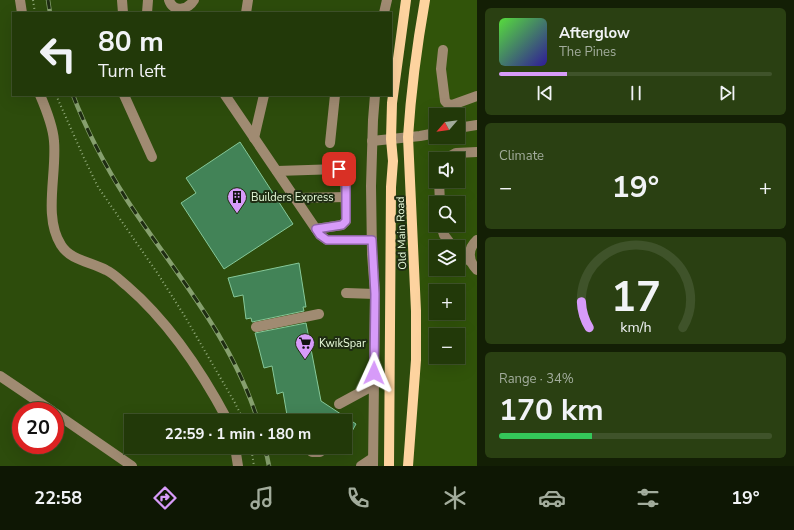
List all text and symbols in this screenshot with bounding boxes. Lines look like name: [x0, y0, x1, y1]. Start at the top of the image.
text: 80 m: [98, 23, 164, 61]
text: Afterglow: [559, 23, 630, 43]
icon: left: [32, 28, 84, 80]
text: The Pines: [559, 43, 616, 61]
text: Turn left: [98, 59, 166, 83]
icon: previous: [534, 82, 556, 104]
icon: pause: [625, 82, 647, 104]
icon: next: [716, 82, 738, 104]
north arrow: [429, 108, 465, 144]
map controls: [429, 108, 465, 364]
text: Climate: [499, 147, 544, 165]
pin: [322, 152, 356, 186]
button: sound: [429, 152, 465, 188]
icon: arrive: [328, 158, 350, 180]
text: 19°: [612, 167, 659, 208]
text: −: [499, 173, 512, 203]
text: +: [759, 173, 772, 203]
building icon: Builders Express: [226, 186, 248, 214]
place label: Builders Express: [251, 190, 334, 205]
street label: Old Main Road: [393, 196, 410, 270]
button: search: [429, 196, 465, 232]
button: layers: [429, 240, 465, 276]
text: 17: [611, 269, 660, 326]
button: +: [429, 284, 465, 320]
text: km/h: [620, 318, 651, 337]
button: −: [429, 328, 465, 364]
supermarket icon: KwikSpar: [294, 332, 316, 360]
place label: KwikSpar: [319, 336, 366, 351]
position arrow: [353, 352, 395, 394]
text: Range · 34%: [499, 370, 574, 388]
text: 170 km: [499, 390, 604, 431]
speed limit sign: 20: [12, 402, 64, 454]
text: 22:59 · 1 min · 180 m: [165, 424, 311, 444]
icon: directions: [151, 484, 179, 512]
icon: music: [248, 484, 276, 512]
icon: phone: [344, 484, 372, 512]
icon: climate: [441, 484, 469, 512]
icon: car: [538, 484, 566, 512]
icon: filters: [634, 484, 662, 512]
text: 22:58: [34, 486, 82, 510]
text: 19°: [731, 486, 760, 510]

